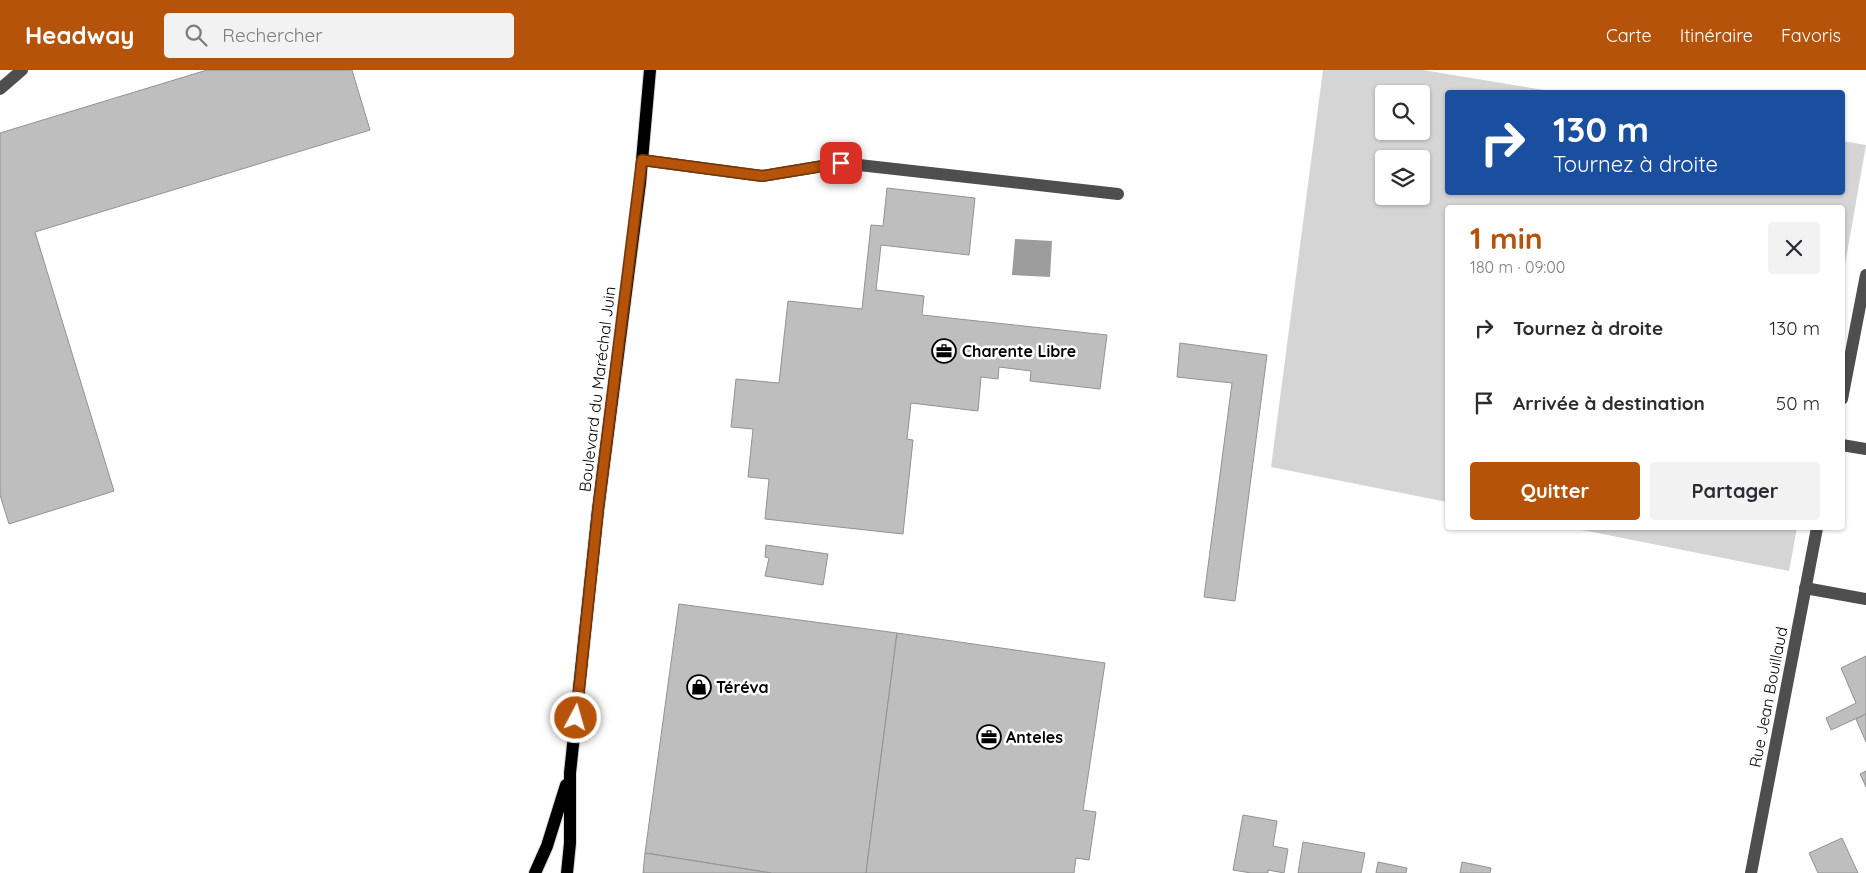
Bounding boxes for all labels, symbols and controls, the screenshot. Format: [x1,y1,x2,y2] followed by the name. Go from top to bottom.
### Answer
[164,13,514,58] search box
[25,20,134,50] text: Headway
[182,21,210,49] icon: search
[222,23,323,47] text: Rechercher
[1606,24,1652,47] text: Carte
[1680,24,1753,47] text: Itinéraire
[1781,24,1841,47] text: Favoris
[1375,85,1430,205] map controls
[1375,85,1430,140] button: search
[1553,107,1649,151] text: 130 m
[1470,110,1535,175] icon: right
[820,142,862,184] pin
[827,149,855,177] icon: arrive
[1375,150,1430,205] button: layers
[1553,150,1718,178] text: Tournez à droite
[1470,219,1543,257] text: 1 min
[1768,222,1820,274] button: close
[1470,257,1565,277] text: 180 m · 09:00
[574,285,620,493] street label: Boulevard du Maréchal Juin
[1470,314,1498,342] icon: right
[1513,316,1663,340] text: Tournez à droite
[1769,316,1820,340] text: 130 m
[931,338,957,364] office icon: Charente Libre
[962,341,1076,361] place label: Charente Libre
[1470,389,1498,417] icon: arrive
[1513,391,1705,415] text: Arrivée à destination
[1776,391,1820,415] text: 50 m
[1470,462,1640,520] button: Quitter
[1650,462,1820,520] button: Partager
[1745,625,1791,769] street label: Rue Jean Bouillaud
[686,674,712,700] shop icon: Téréva
[716,677,769,697] place label: Téréva
[549,691,601,743] position arrow
[976,724,1002,750] office icon: Anteles
[1006,727,1063,747] place label: Anteles

